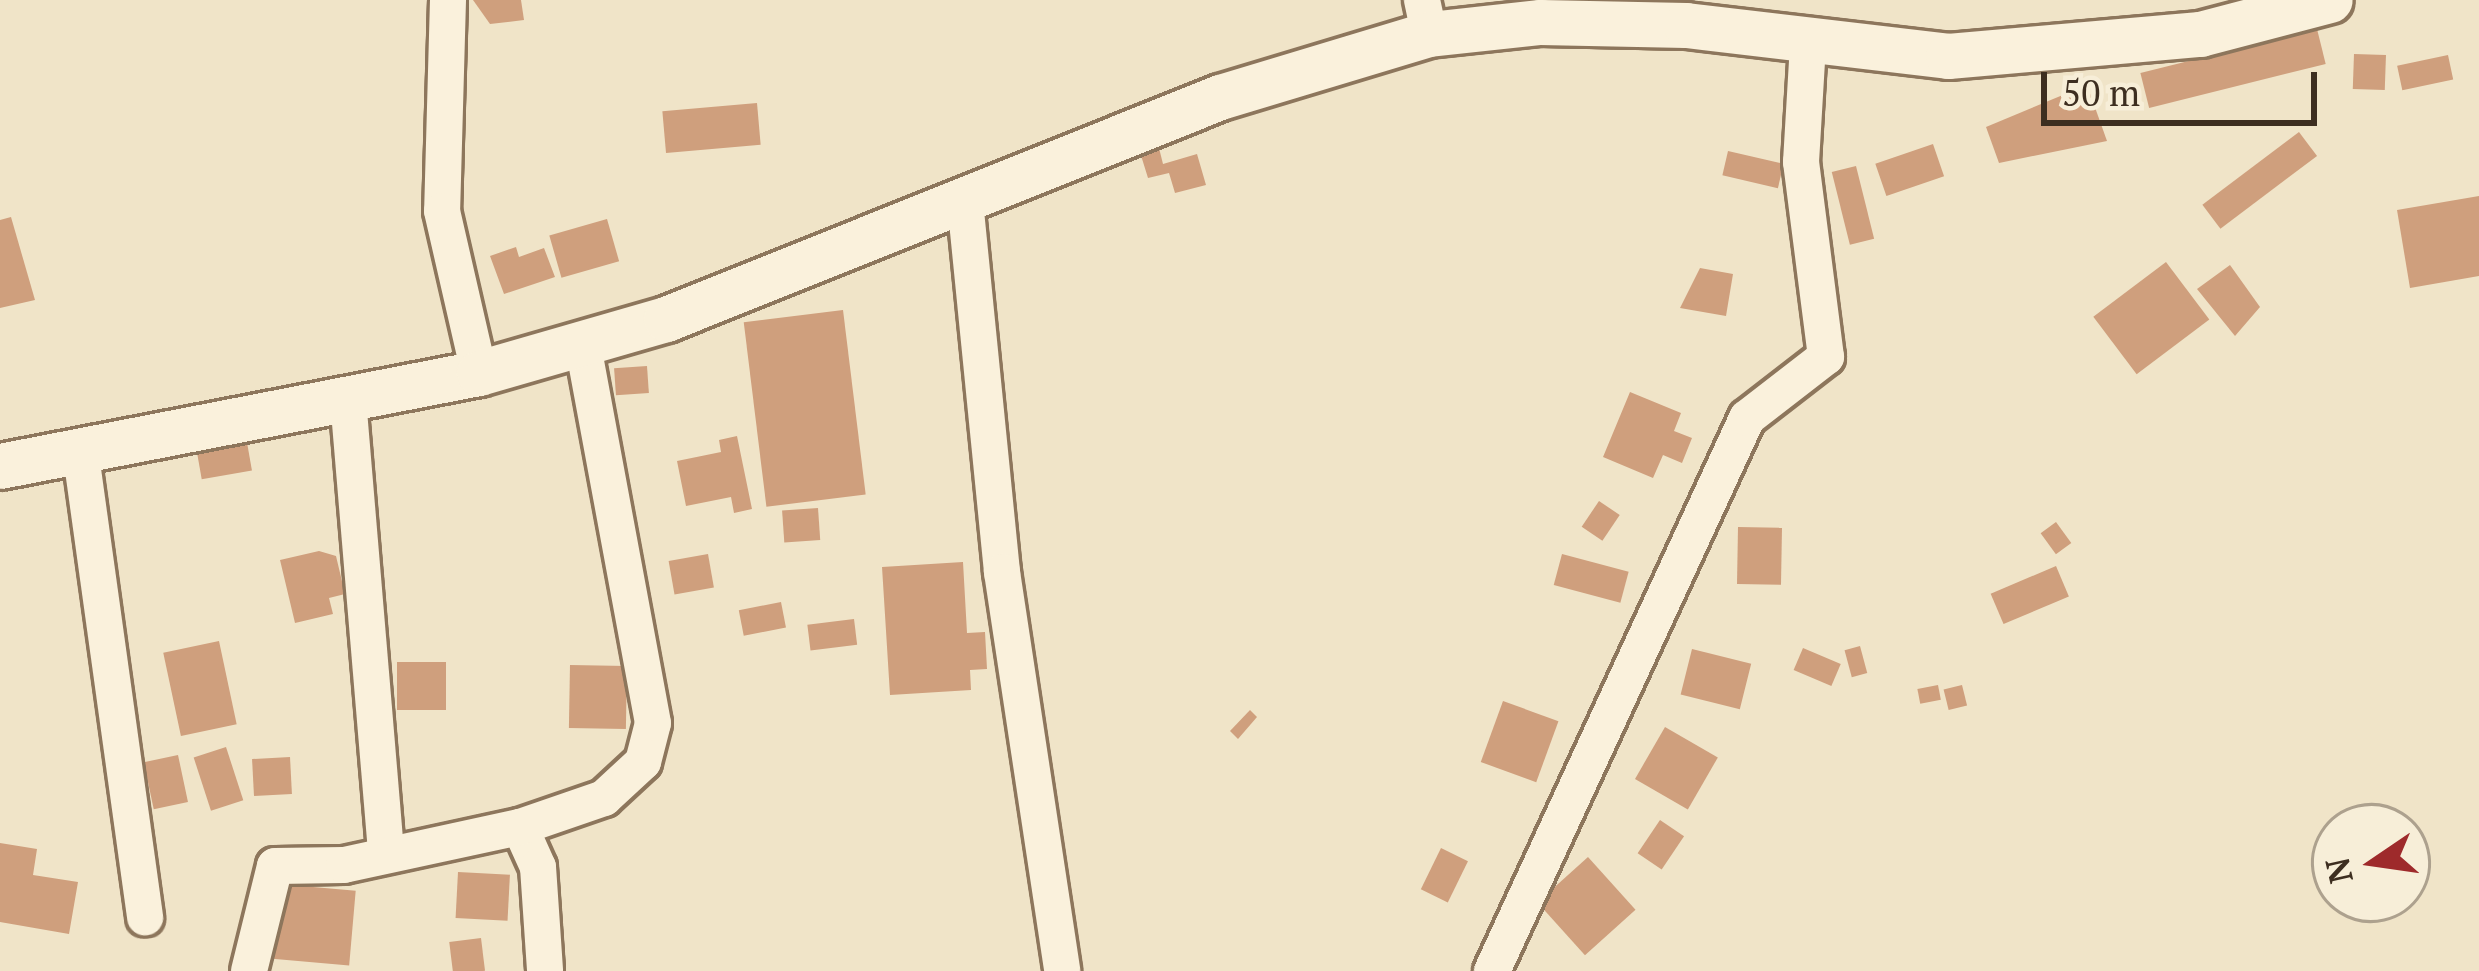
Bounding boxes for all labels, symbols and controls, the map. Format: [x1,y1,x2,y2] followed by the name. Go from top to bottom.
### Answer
[2047,48,2323,122] scale bar
[2062,69,2140,116] text: 50 m
[2311,803,2431,923] north arrow
[2315,854,2362,888] text: N

